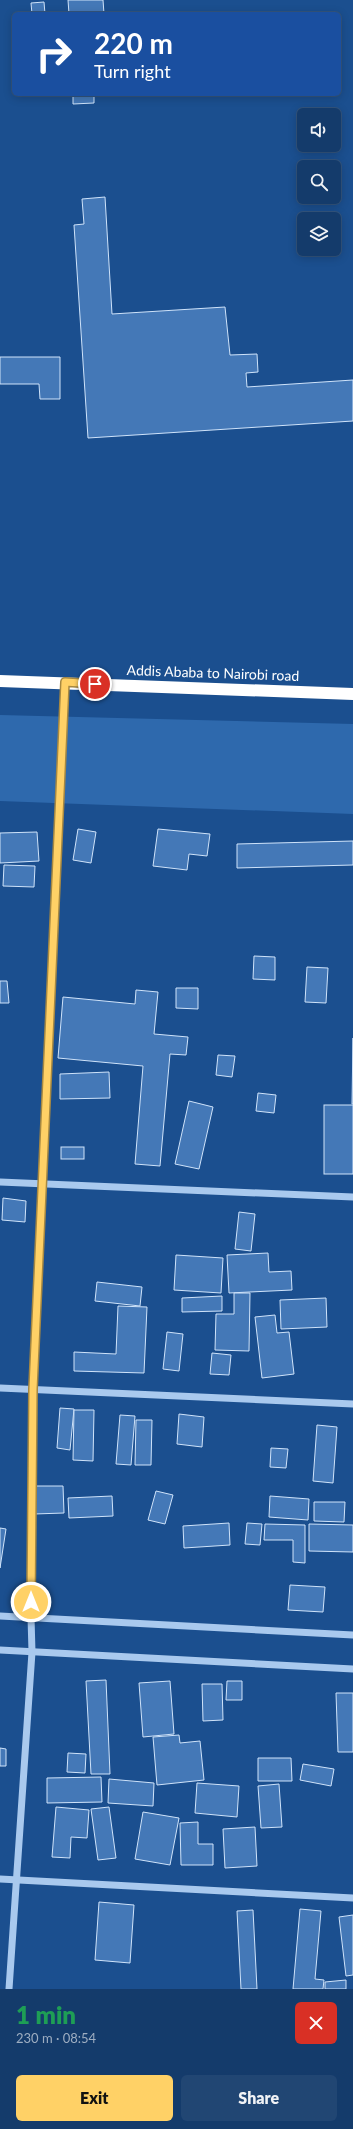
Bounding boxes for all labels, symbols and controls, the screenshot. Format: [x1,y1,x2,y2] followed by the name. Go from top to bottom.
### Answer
[94,26,173,60] text: 220 m
[28,28,80,80] icon: right
[94,60,171,82] text: Turn right
[297,108,341,256] map controls
[297,108,341,152] button: sound
[297,160,341,204] button: search
[297,212,341,256] button: layers
[126,661,300,684] street label: Addis Ababa to Nairobi road
[78,667,112,701] pin
[84,673,106,695] icon: arrive
[10,1581,52,1623] position arrow
[16,2000,76,2029] text: 1 min
[295,2002,337,2044] button: close
[16,2030,96,2046] text: 230 m · 08:54
[16,2075,173,2121] button: Exit
[181,2075,337,2121] button: Share

